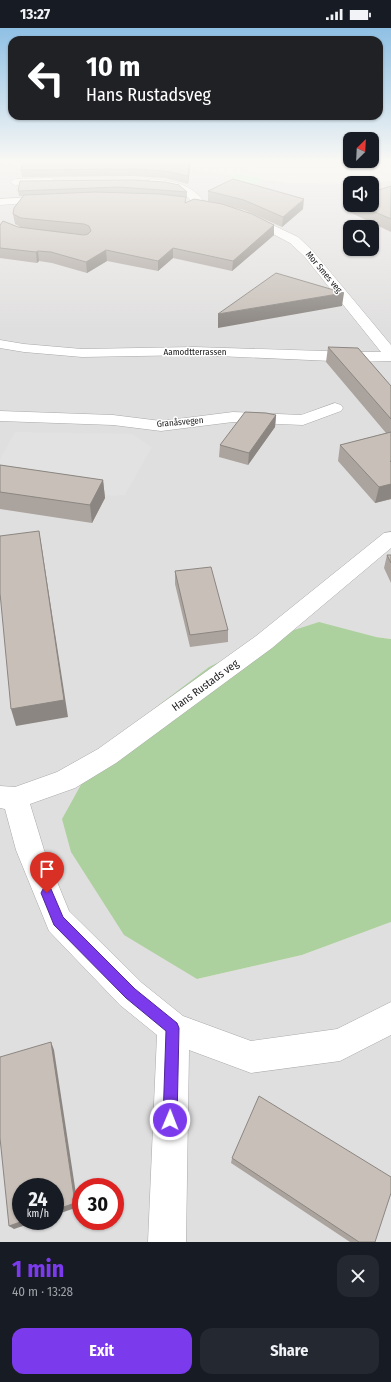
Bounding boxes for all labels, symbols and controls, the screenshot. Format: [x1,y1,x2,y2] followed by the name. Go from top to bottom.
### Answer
[20,5,50,23] text: 13:27
[86,50,140,83] text: 10 m
[20,52,72,104] icon: left
[86,84,211,106] text: Hans Rustadsveg
[343,132,379,168] north arrow
[343,132,379,256] map controls
[343,176,379,212] button: sound
[343,220,379,256] button: search
[304,249,345,295] street label: Mor Smes veg
[164,347,227,357] street label: Aamodtterrassen
[156,415,204,429] street label: Granåsvegen
[169,656,242,714] street label: Hans Rustads veg
[30,852,64,893] pin
[36,858,58,880] icon: arrive
[149,1099,191,1141] position arrow
[72,1178,124,1230] speed limit sign: 30
[28,1187,48,1211] text: 24
[27,1208,49,1220] text: km/h
[12,1255,64,1283] text: 1 min
[337,1255,379,1297] button: close
[12,1284,73,1299] text: 40 m · 13:28
[12,1328,192,1374] button: Exit
[200,1328,379,1374] button: Share

